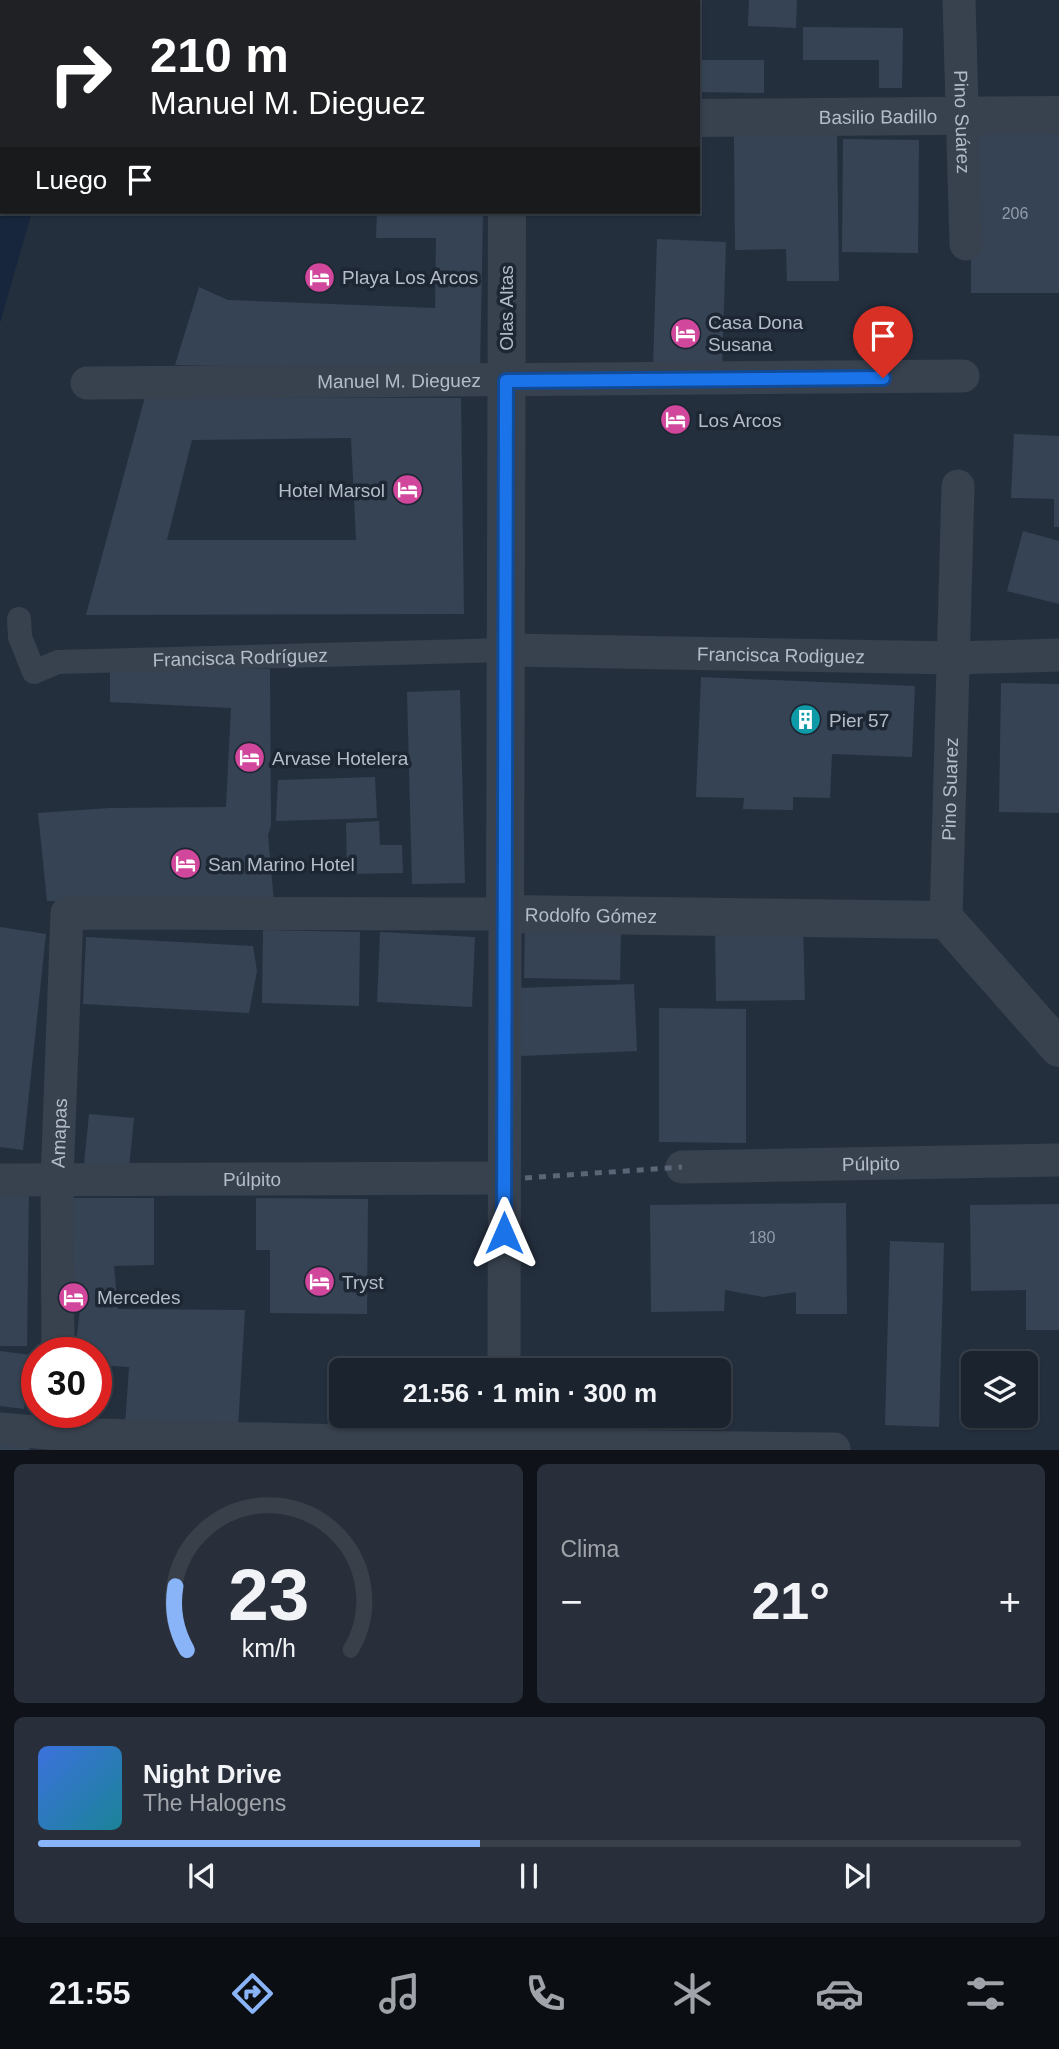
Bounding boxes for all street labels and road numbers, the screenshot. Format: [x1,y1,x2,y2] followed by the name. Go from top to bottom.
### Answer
[950,70,974,174] street label: Pino Suárez
[819,106,937,128] street label: Basilio Badillo
[496,265,517,351] street label: Olas Altas
[317,370,481,392] street label: Manuel M. Dieguez
[697,643,865,667] street label: Francisca Rodiguez
[152,645,328,670] street label: Francisca Rodríguez
[938,737,962,841] street label: Pino Suarez
[525,904,657,927] street label: Rodolfo Gómez
[47,1098,71,1168] street label: Amapas
[842,1153,900,1175] street label: Púlpito
[223,1169,281,1190] street label: Púlpito

